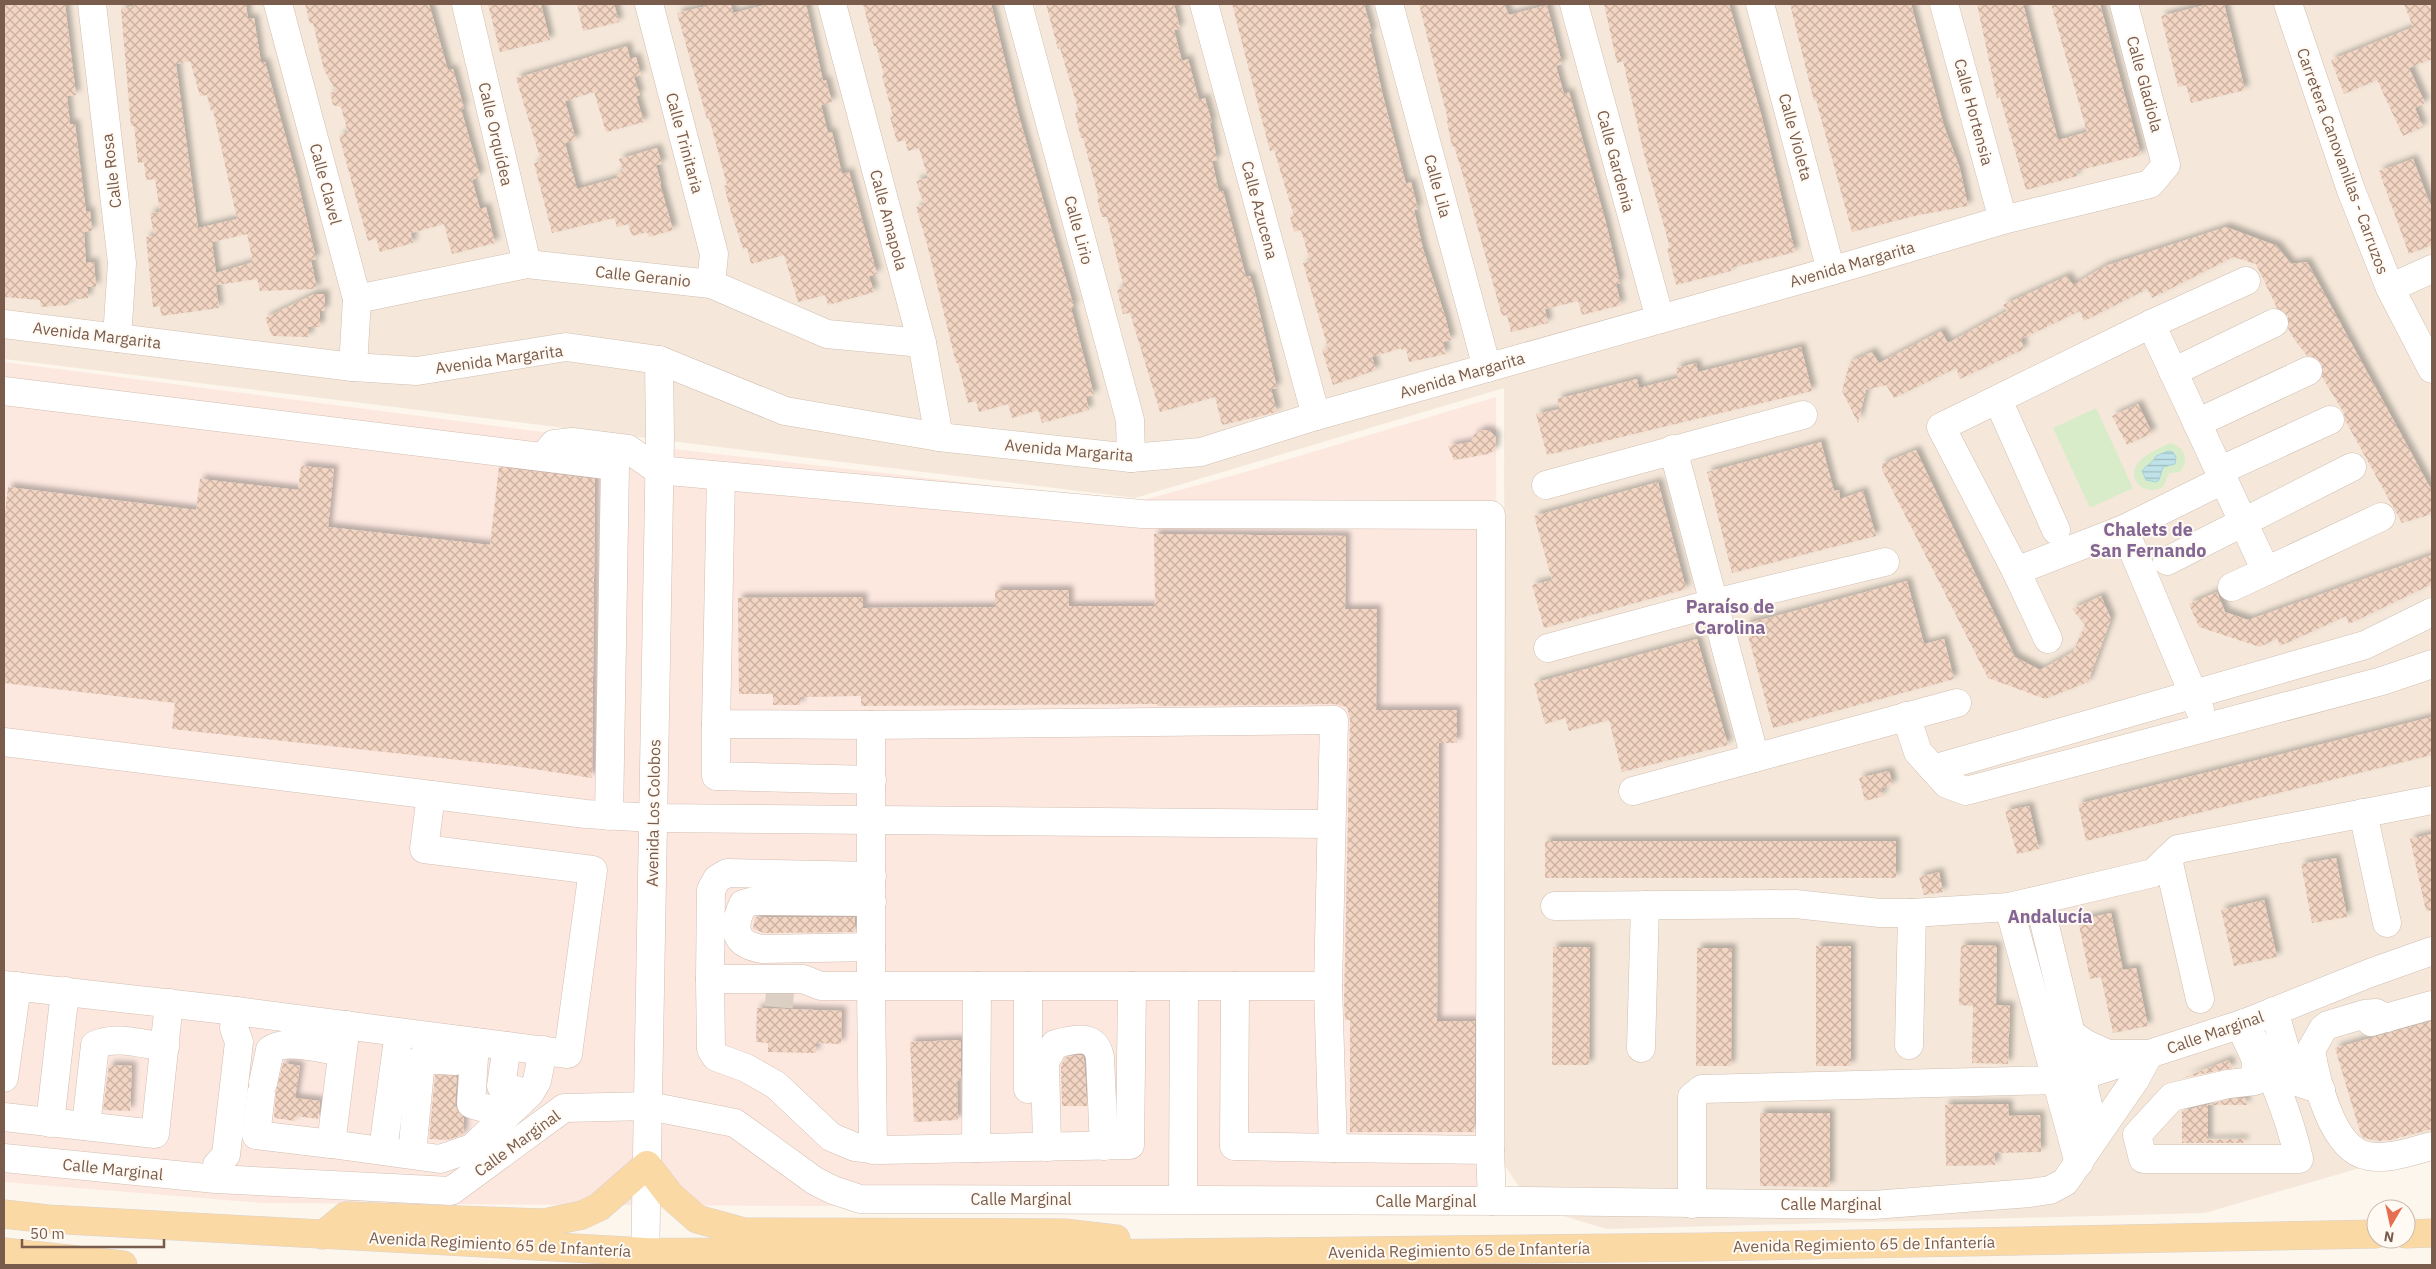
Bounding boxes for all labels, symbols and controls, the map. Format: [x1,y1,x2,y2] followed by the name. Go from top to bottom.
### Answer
[2123,34,2168,135] street label: Calle Gladiola
[2293,45,2393,277] street label: Carretera Canovanillas - Carruzos
[1950,56,1998,168] street label: Calle Hortensia
[474,80,518,188] street label: Calle Orquídea
[662,90,708,196] street label: Calle Trinitaria
[1775,91,1817,183] street label: Calle Violeta
[1593,108,1639,215] street label: Calle Gardenia
[96,132,125,209] street label: Calle Rosa
[306,141,346,227] street label: Calle Clavel
[1420,152,1456,220] street label: Calle Lila
[1237,159,1283,262] street label: Calle Azucena
[866,167,912,273] street label: Calle Amapola
[1060,193,1098,267] street label: Calle Lirio
[1787,236,1917,291] street label: Avenida Margarita
[594,261,692,291] street label: Calle Geranio
[32,317,163,353] street label: Avenida Margarita
[434,340,565,378] street label: Avenida Margarita
[1397,347,1527,402] street label: Avenida Margarita
[1004,434,1135,466] street label: Avenida Margarita
[2090,518,2206,562] district label: Chalets de San Fernando
[1686,595,1774,639] district label: Paraíso de Carolina
[642,739,664,887] street label: Avenida Los Colobos
[2007,905,2093,928] district label: Andalucía
[2164,1006,2266,1058] street label: Calle Marginal
[470,1105,564,1181] street label: Calle Marginal
[62,1154,164,1184] street label: Calle Marginal
[970,1189,1072,1209] street label: Calle Marginal
[1375,1191,1477,1211] street label: Calle Marginal
[1780,1194,1882,1214] street label: Calle Marginal
[2366,1199,2416,1249] north arrow
[22,1216,165,1248] scale bar
[30,1224,65,1243] text: 50 m
[368,1227,632,1261] street label: Avenida Regimiento 65 de Infantería
[2383,1227,2395,1247] text: N
[1733,1232,1996,1256] street label: Avenida Regimiento 65 de Infantería
[1328,1238,1591,1262] street label: Avenida Regimiento 65 de Infantería

